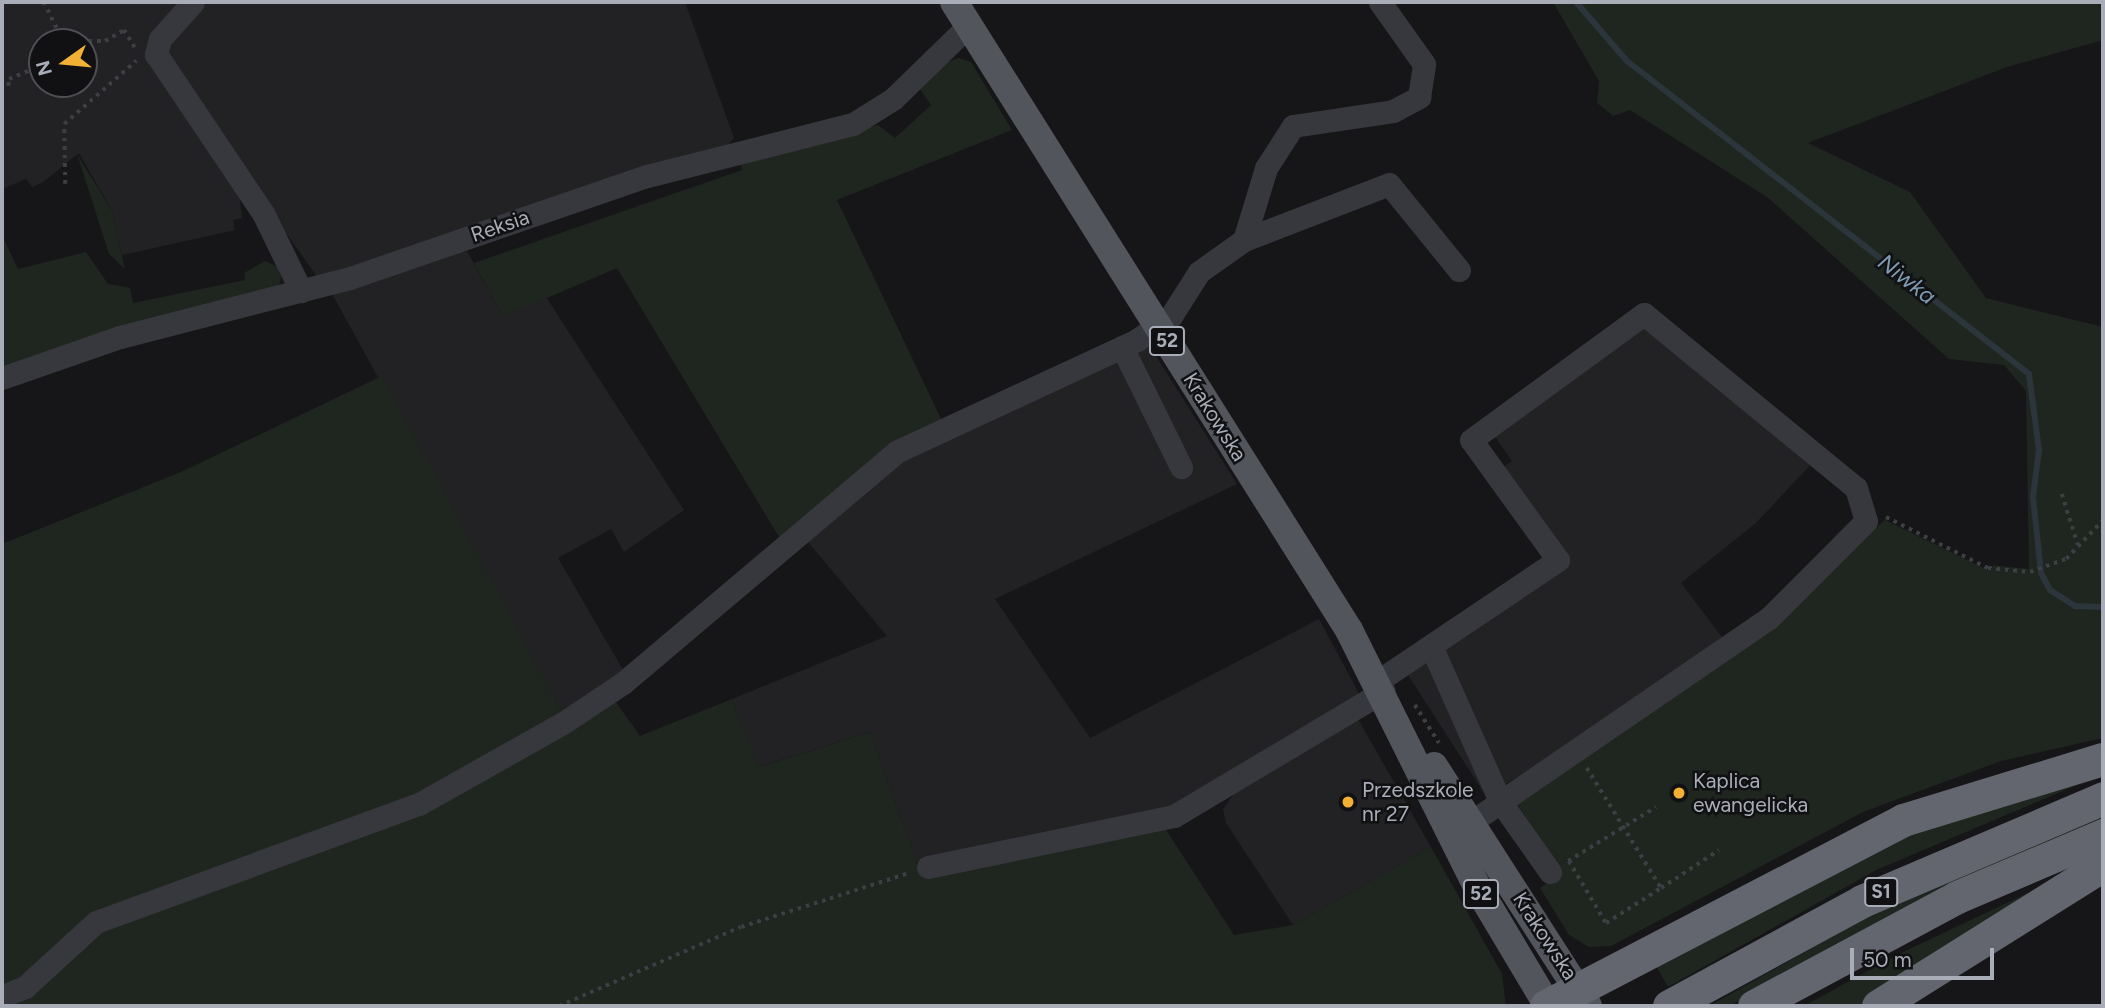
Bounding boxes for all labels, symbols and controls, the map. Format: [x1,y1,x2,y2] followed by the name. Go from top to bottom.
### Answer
[28,28,98,98] north arrow
[31,58,57,78] text: N
[467,204,533,248] street label: Reksia
[1873,248,1941,310] water label: Niwka
[1148,326,1186,356] road number: 52
[1178,368,1252,466] street label: Krakowska
[1693,768,1808,818] place label: Kaplica ewangelicka
[1362,777,1474,827] place label: Przedszkole nr 27
[1671,785,1687,801] marker: Kaplica ewangelicka
[1340,794,1356,810] marker: Przedszkole nr 27
[1864,876,1898,908] road number: S1
[1462,878,1500,909] road number: 52
[1507,887,1583,985] street label: Krakowska
[1853,934,1996,978] scale bar
[1863,947,1912,972] text: 50 m

